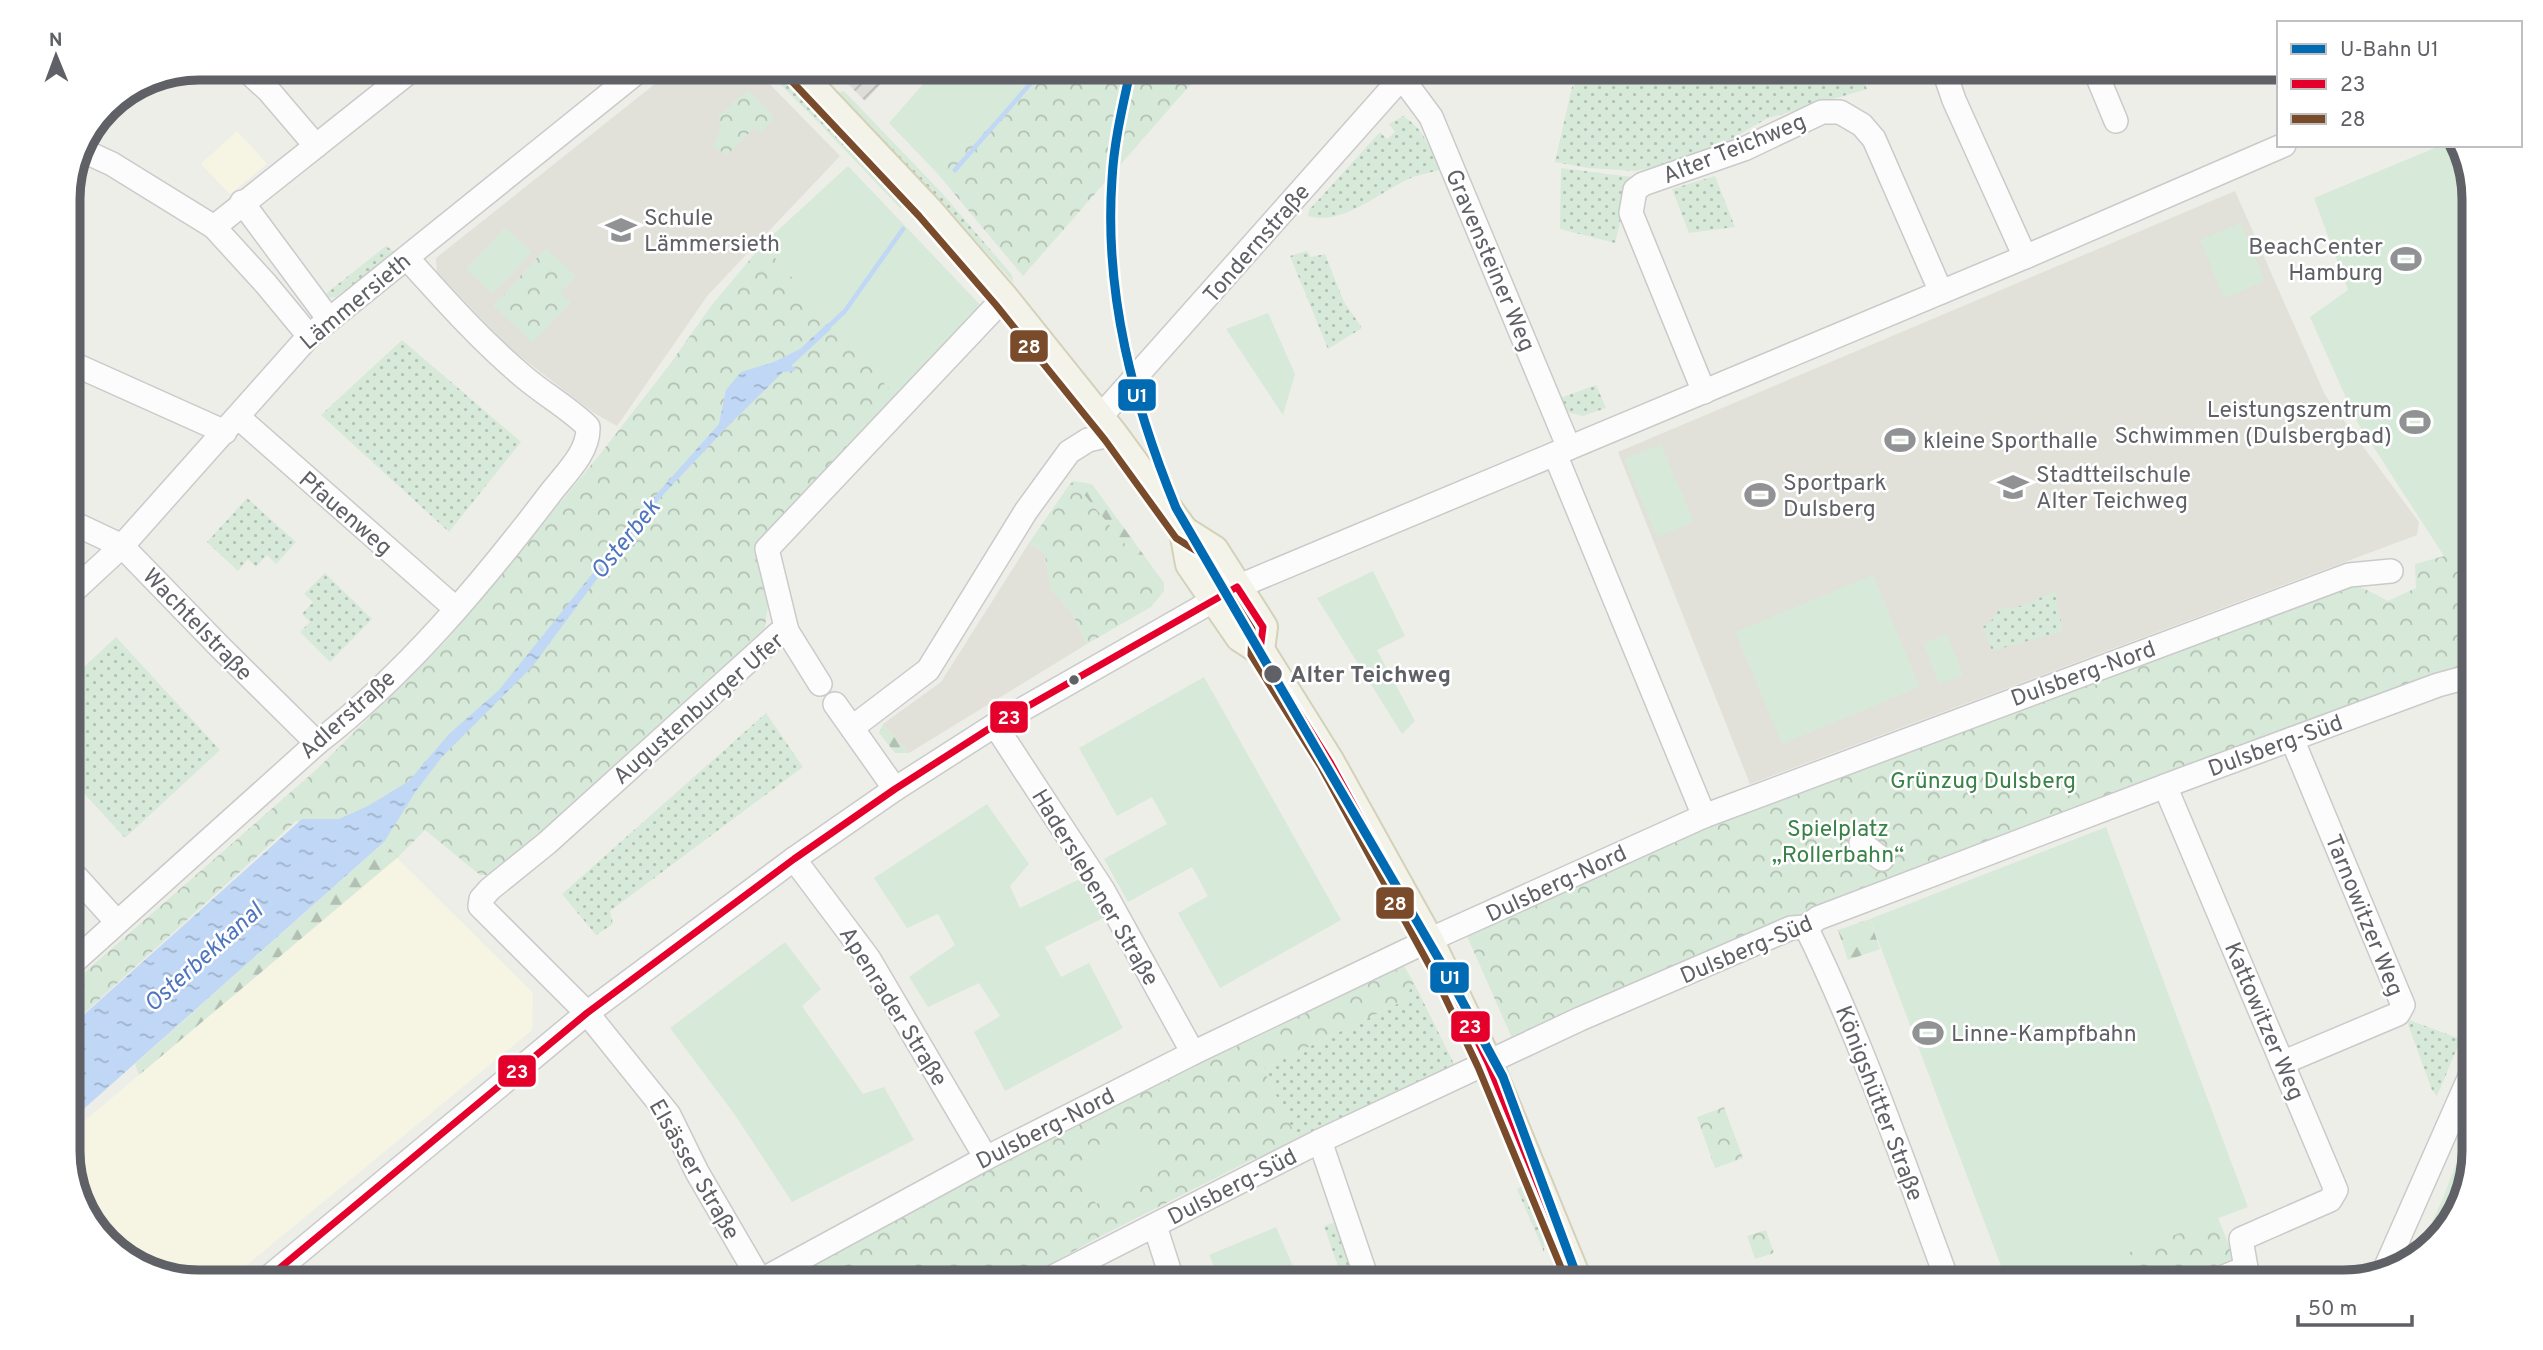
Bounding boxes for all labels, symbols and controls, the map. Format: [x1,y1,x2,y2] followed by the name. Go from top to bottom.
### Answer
[21,21,91,91] north arrow
[2277,21,2522,147] legend
[49,29,63,53] text: N
[2340,37,2439,64] text: U-Bahn U1
[2340,72,2366,99] text: 23
[2340,107,2366,134] text: 28
[1659,108,1811,192] street label: Alter Teichweg
[1437,165,1540,356] street label: Gravensteiner Weg
[1198,179,1318,310] street label: Tondernstraße
[644,205,780,260] place label: Schule Lämmersieth
[604,213,638,247] school or university icon: Schule Lämmersieth
[2248,234,2383,289] place label: BeachCenter Hamburg
[2389,242,2423,276] sports icon: BeachCenter Hamburg
[295,248,418,358] street label: Lämmersieth
[1009,329,1049,363] line badge: 28
[1017,336,1041,360] text: 28
[1117,378,1157,412] line badge: U1
[1126,385,1148,409] text: U1
[2115,397,2392,452] place label: Leistungszentrum Schwimmen (Dulsbergbad)
[2398,405,2432,439] sports icon: Leistungszentrum Schwimmen (Dulsbergbad)
[1883,423,1917,457] sports icon: kleine Sporthalle
[1923,428,2098,457] place label: kleine Sporthalle
[2036,462,2191,517] place label: Stadtteilschule Alter Teichweg
[292,466,397,563] street label: Pfauenweg
[1783,470,1887,525] place label: Sportpark Dulsberg
[1996,470,2030,504] school or university icon: Stadtteilschule Alter Teichweg
[1743,478,1777,512] sports icon: Sportpark Dulsberg
[585,493,668,586] water label: Osterbek
[135,563,257,688] street label: Wachtelstraße
[608,628,791,792] street label: Augustenburger Ufer
[2008,636,2160,715] street label: Dulsberg-Nord
[1290,662,1451,691] place label: Alter Teichweg
[1262,663,1284,685] marker: Alter Teichweg
[295,665,403,767] street label: Adlerstraße
[1067,673,1081,687] unlabelled marker
[989,700,1029,734] line badge: 23
[997,707,1021,731] text: 23
[2205,710,2347,785] street label: Dulsberg-Süd
[1890,768,2076,797] park label: Grünzug Dulsberg
[1024,785,1164,992] street label: Haderslebener Straße
[1772,816,1904,871] park label: Spielplatz „Rollerbahn“
[2317,831,2408,1001] street label: Tarnowitzer Weg
[1482,840,1632,931] street label: Dulsberg-Nord
[1375,886,1415,920] line badge: 28
[1383,893,1407,917] text: 28
[139,896,271,1020] water label: Osterbekkanal
[1676,910,1818,992] street label: Dulsberg-Süd
[831,922,953,1092] street label: Apenrader Straße
[2216,938,2309,1106] street label: Kattowitzer Weg
[1429,961,1470,994] line badge: U1
[1439,967,1461,991] text: U1
[1827,1002,1928,1206] street label: Königshütter Straße
[1450,1010,1491,1043] line badge: 23
[1458,1016,1482,1040] text: 23
[1911,1016,1945,1050] sports icon: Linne-Kampfbahn
[1951,1021,2137,1050] place label: Linne-Kampfbahn
[497,1054,537,1088] line badge: 23
[505,1061,529,1085] text: 23
[972,1083,1120,1178] street label: Dulsberg-Nord
[641,1095,745,1246] street label: Elsässer Straße
[1164,1143,1303,1233] street label: Dulsberg-Süd
[2298,1284,2412,1328] scale bar
[2308,1296,2357,1323] text: 50 m

